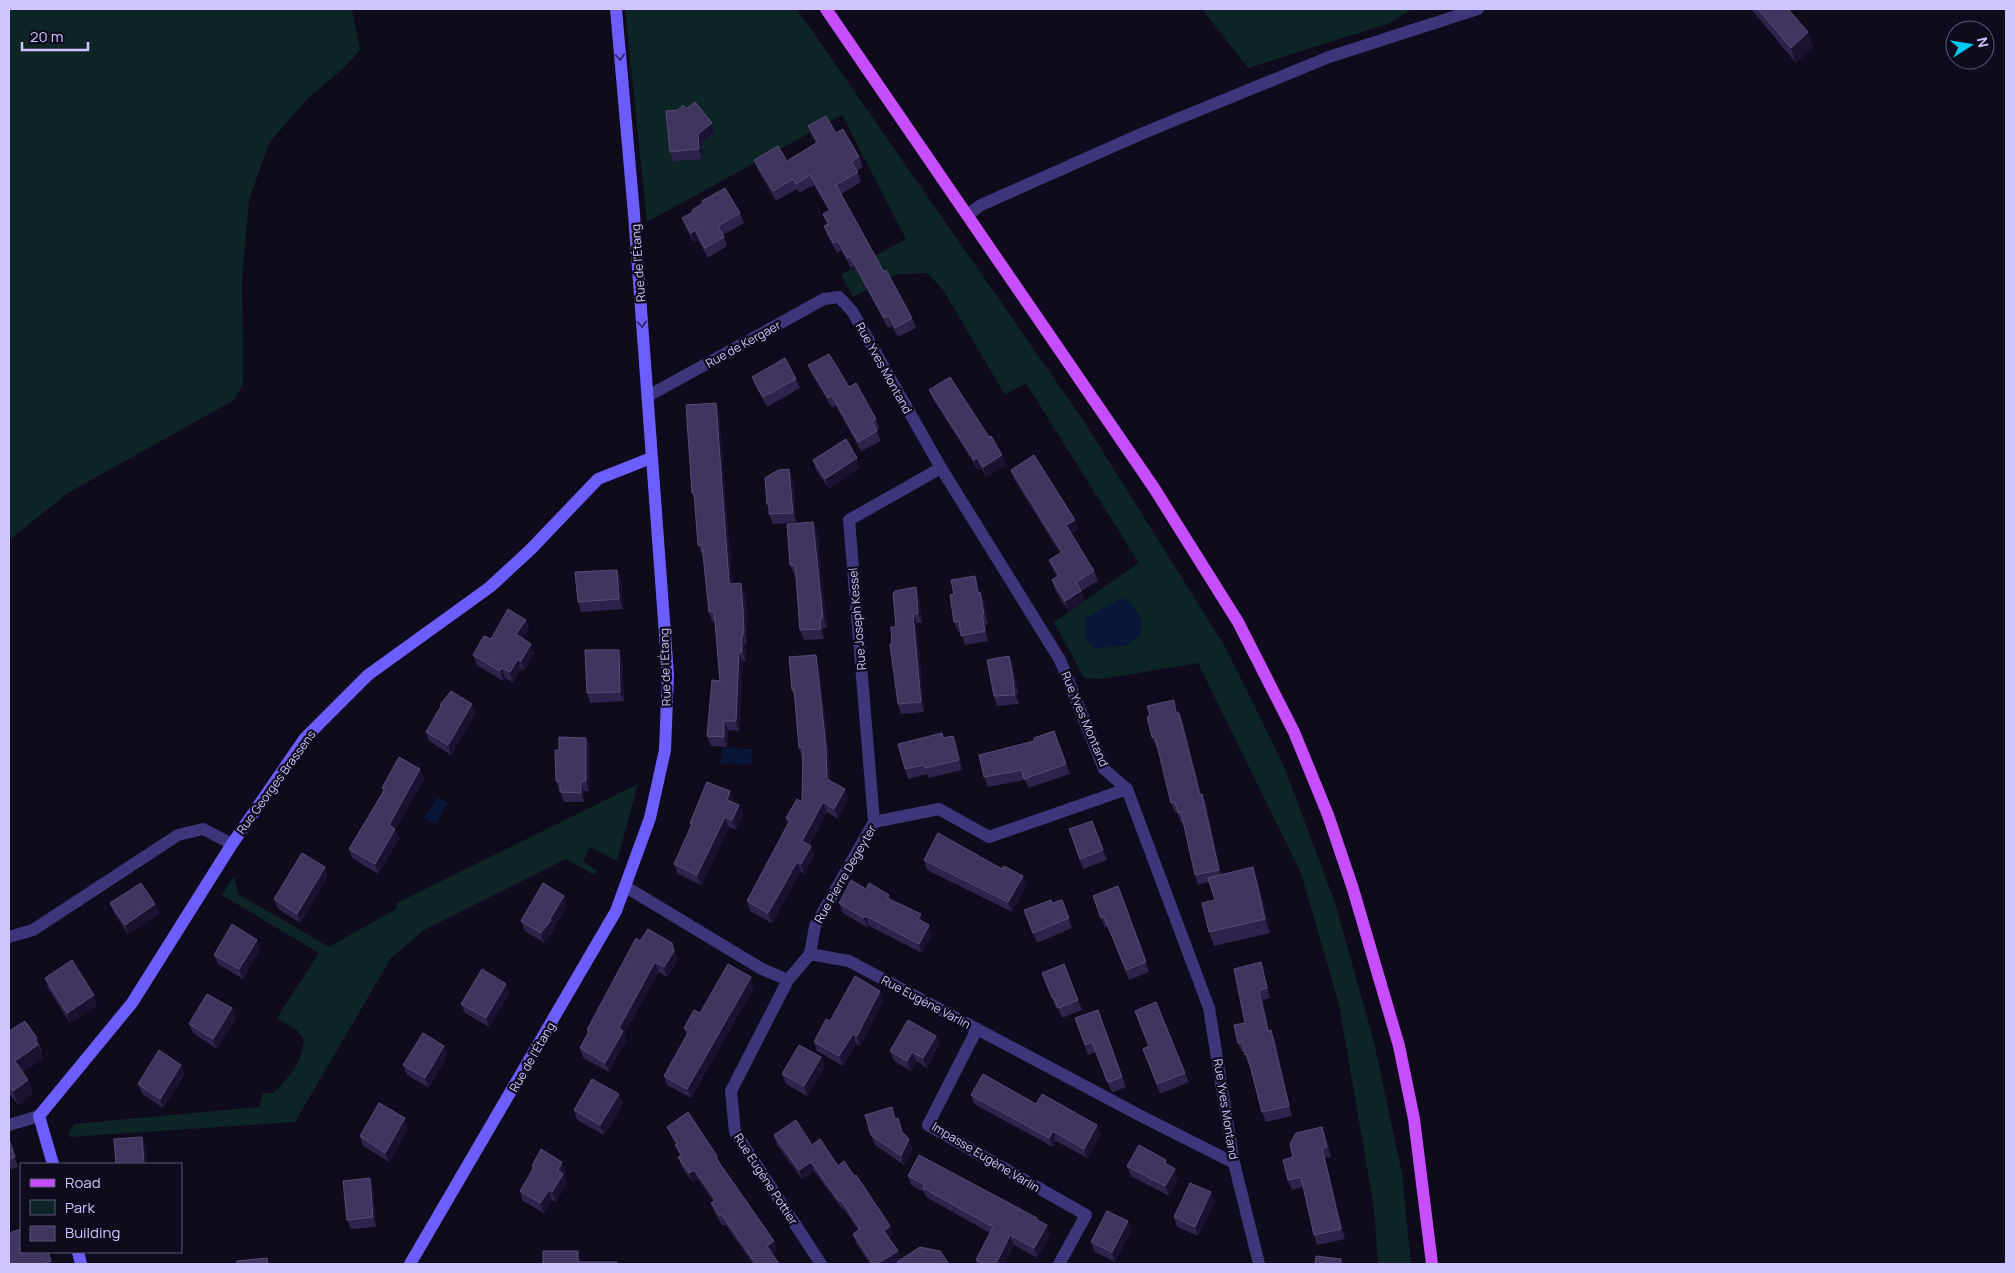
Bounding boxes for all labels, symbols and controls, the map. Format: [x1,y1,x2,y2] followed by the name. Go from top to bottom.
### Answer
[22,20,89,52] scale bar
[1945,20,1995,70] north arrow
[30,26,63,47] text: 20 m
[1973,35,1994,49] text: N
[614,54,625,62] one-way arrow
[627,223,649,303] street label: Rue de l'Étang
[702,316,784,372] street label: Rue de Kergaer
[852,319,916,417] street label: Rue Yves Montand
[637,320,648,328] one-way arrow
[844,567,870,671] street label: Rue Joseph Kessel
[655,628,675,706] street label: Rue de l'Étang
[1057,669,1113,769] street label: Rue Yves Montand
[233,727,319,837] street label: Rue Georges Brassens
[810,821,880,926] street label: Rue Pierre Degeyter
[878,971,974,1033] street label: Rue Eugène Varlin
[505,1019,559,1095] street label: Rue de l'Étang
[1210,1057,1242,1161] street label: Rue Yves Montand
[929,1118,1043,1196] street label: Impasse Eugène Varlin
[730,1130,802,1229] street label: Rue Eugène Pottier
[20,1163,182,1253] legend
[65,1172,101,1193] text: Road
[65,1197,95,1218] text: Park
[65,1222,120,1243] text: Building

